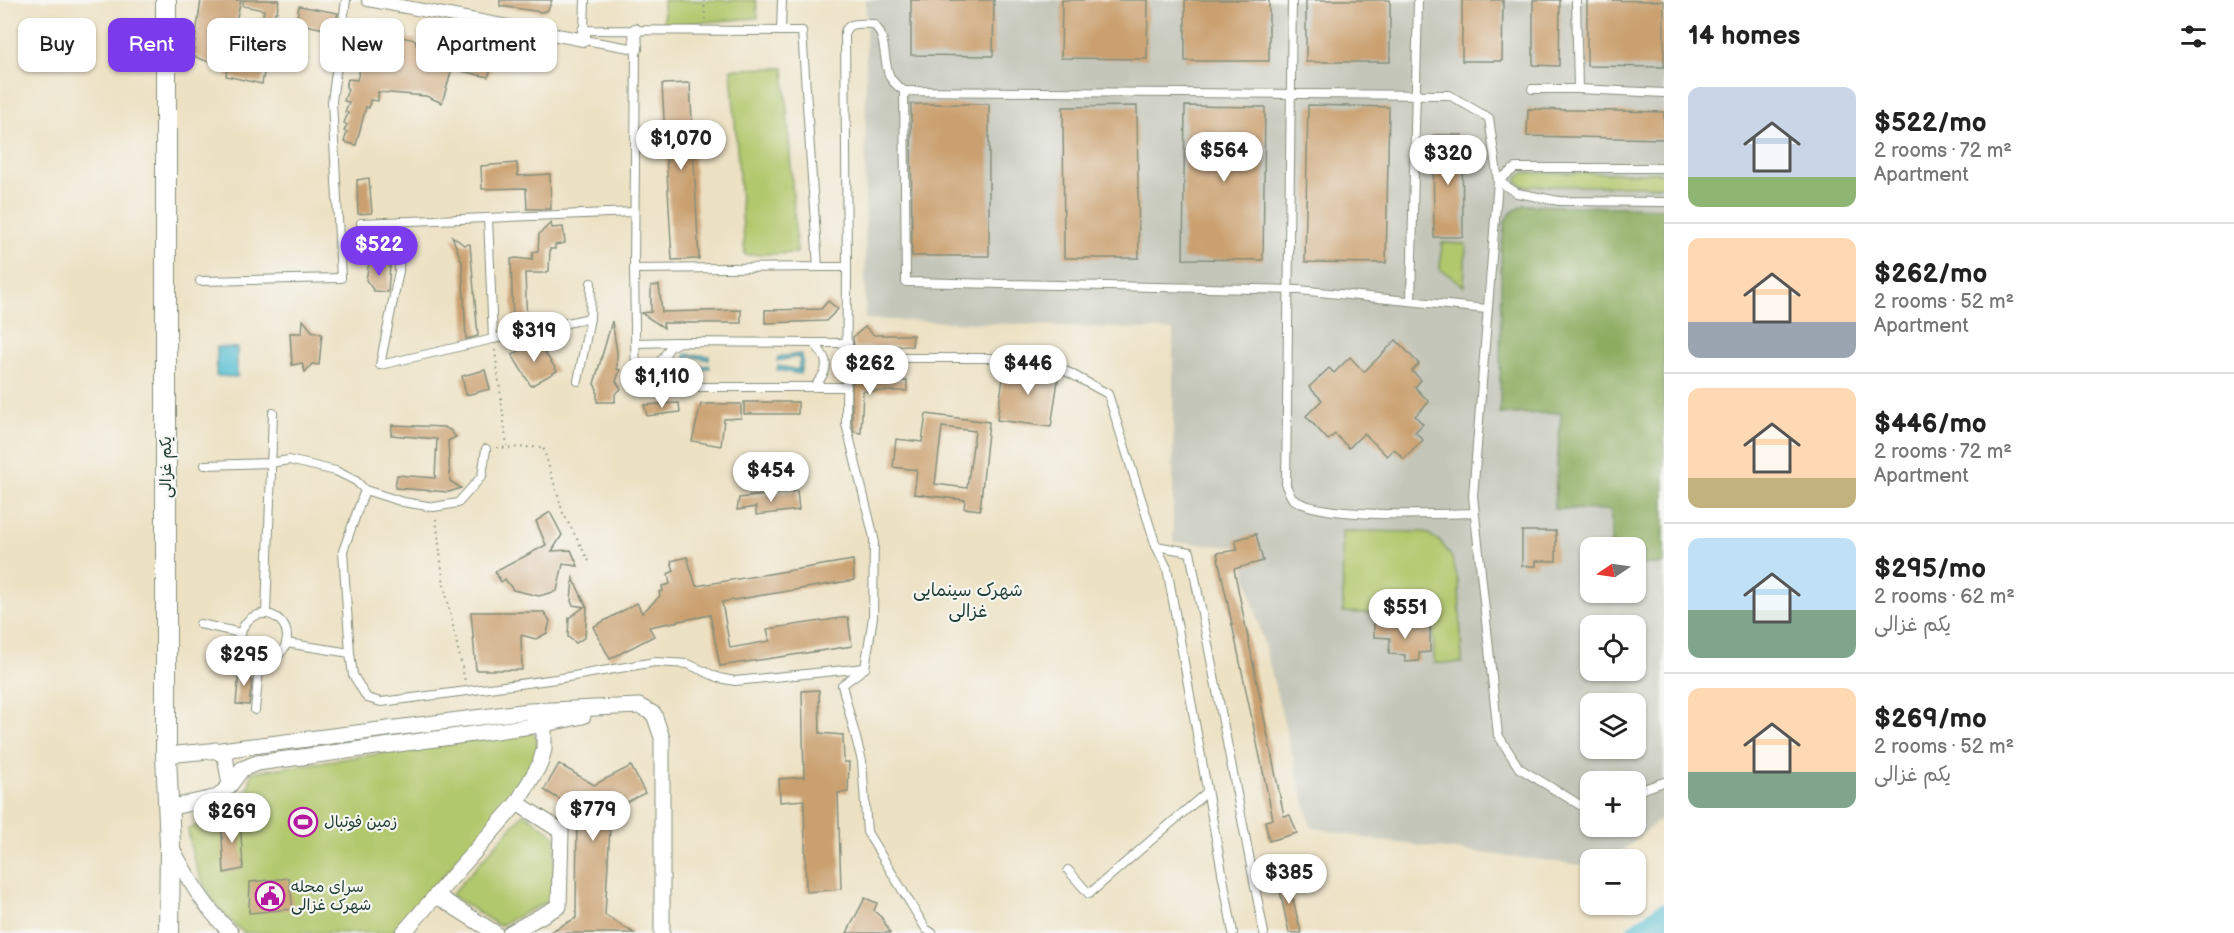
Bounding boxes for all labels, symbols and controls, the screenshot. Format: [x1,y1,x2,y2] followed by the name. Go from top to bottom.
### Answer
[18,18,96,72] chip: Buy
[108,18,195,72] chip: Rent
[207,18,308,72] chip: Filters
[320,18,404,72] chip: New
[416,18,557,72] chip: Apartment
[2177,20,2210,53] icon: filters
[1688,21,1800,52] text: 14 homes
[1874,108,1986,139] text: $522/mo
[1736,111,1808,183] icon: home
[632,120,730,171] pin: $1,070
[650,127,712,151] text: $1,070
[1188,132,1260,183] pin: $564
[1412,135,1484,186] pin: $320
[1200,139,1248,163] text: $564
[1874,139,2012,163] text: 2 rooms · 72 m²
[1424,142,1472,166] text: $320
[1874,163,1969,187] text: Apartment
[343,226,415,277] pin: $522
[355,233,403,257] text: $522
[1874,259,1987,290] text: $262/mo
[1736,262,1808,334] icon: home
[1874,290,2014,314] text: 2 rooms · 52 m²
[498,312,570,363] pin: $319
[1874,314,1969,338] text: Apartment
[512,319,557,343] text: $319
[834,345,906,396] pin: $262
[992,345,1064,396] pin: $446
[845,352,895,376] text: $262
[1004,352,1052,376] text: $446
[613,358,711,409] pin: $1,110
[634,365,690,389] text: $1,110
[1874,409,1987,440] text: $446/mo
[1736,412,1808,484] icon: home
[157,436,178,498] street label: یکم غزالی
[1874,440,2012,464] text: 2 rooms · 72 m²
[735,452,807,503] pin: $454
[747,459,795,483] text: $454
[1874,464,1969,488] text: Apartment
[1580,537,1646,603] north arrow
[1580,537,1646,915] map controls
[1874,554,1986,585] text: $295/mo
[1736,562,1808,634] icon: home
[913,580,1023,622] district label: شهرک سینمایی غزالی
[1874,585,2015,609] text: 2 rooms · 62 m²
[1369,589,1441,640] pin: $551
[1383,596,1427,620] text: $551
[1874,613,1951,637] text: یکم غزالی
[1580,615,1646,681] button: locate
[208,636,280,687] pin: $295
[220,643,268,667] text: $295
[1580,693,1646,759] button: layers
[1874,704,1987,735] text: $269/mo
[1736,712,1808,784] icon: home
[1874,735,2014,759] text: 2 rooms · 52 m²
[1874,763,1951,787] text: یکم غزالی
[1580,771,1646,837] button: +
[557,791,629,842] pin: $779
[196,793,268,844] pin: $269
[570,798,616,822] text: $779
[208,800,257,824] text: $269
[287,806,319,838] sports icon: زمین فوتبال
[324,813,397,832] place label: زمین فوتبال
[1580,849,1646,915] button: −
[1253,854,1325,905] pin: $385
[1265,861,1313,885] text: $385
[291,878,371,915] place label: سرای محله شهرک غزالی
[254,880,286,912] public building icon: سرای محله شهرک غزالی

